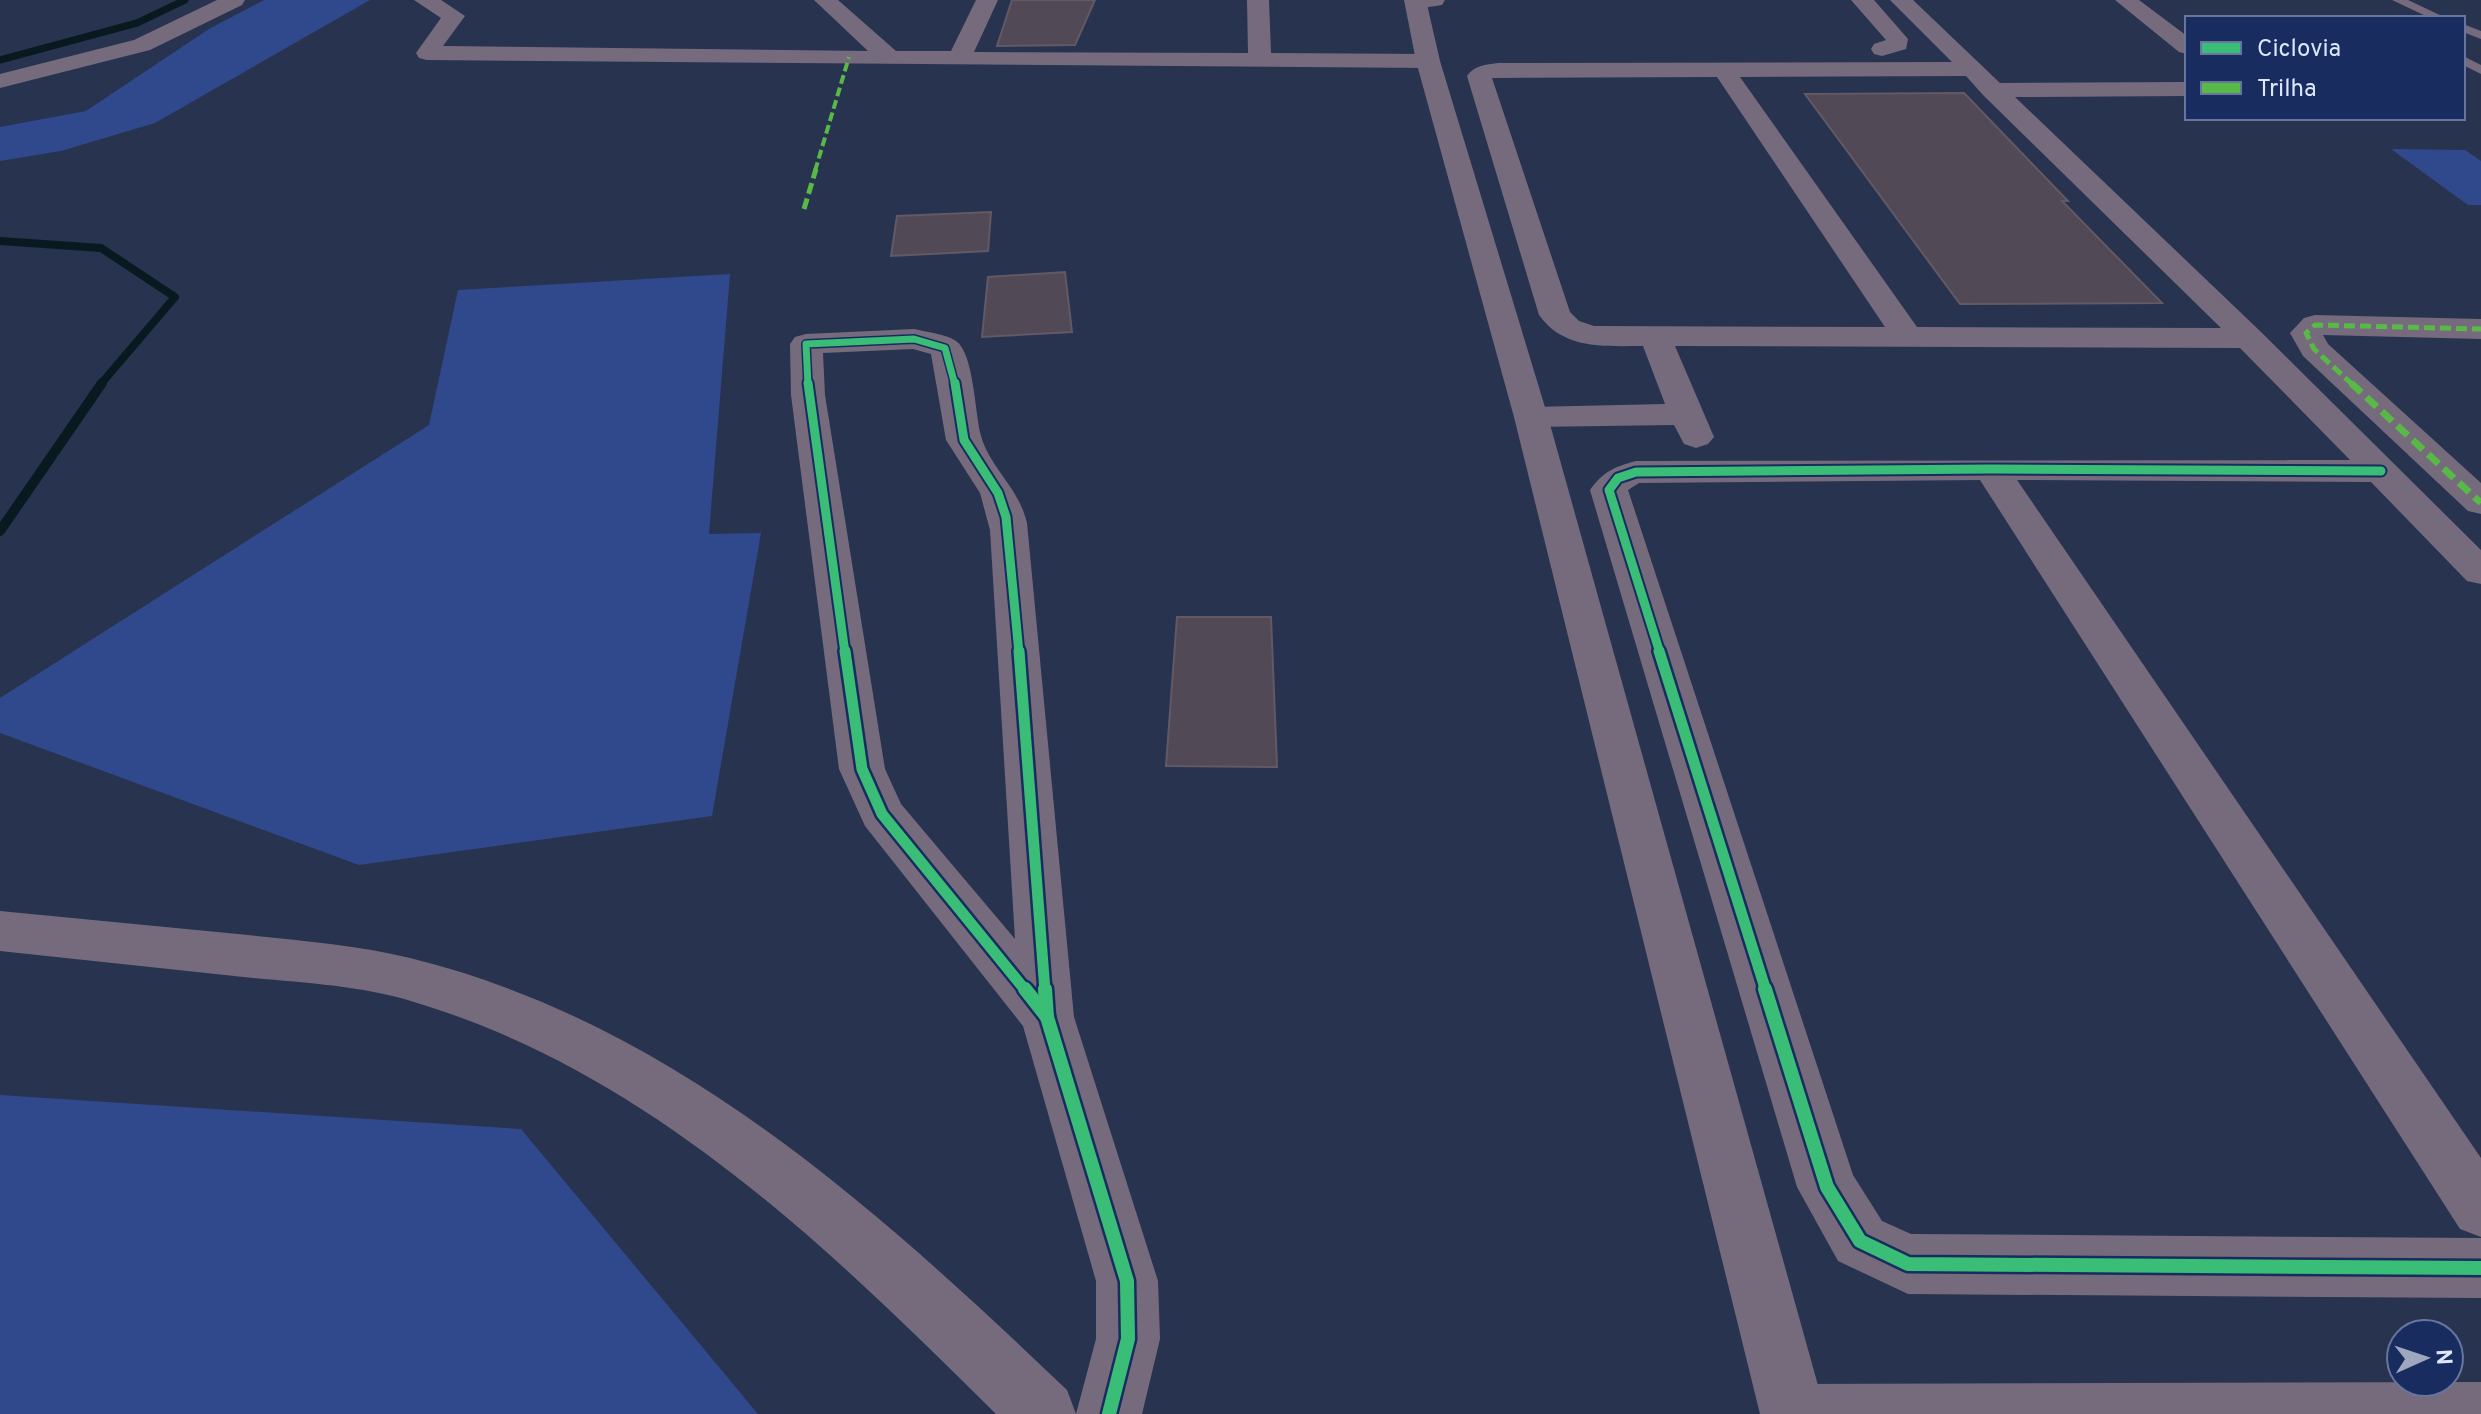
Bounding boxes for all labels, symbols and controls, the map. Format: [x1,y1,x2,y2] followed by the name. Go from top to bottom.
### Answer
[2185,16,2465,120] legend
[2257,35,2341,65] text: Ciclovia
[2257,75,2317,105] text: Trilha
[2385,1318,2465,1398] north arrow
[2429,1348,2456,1366] text: N

